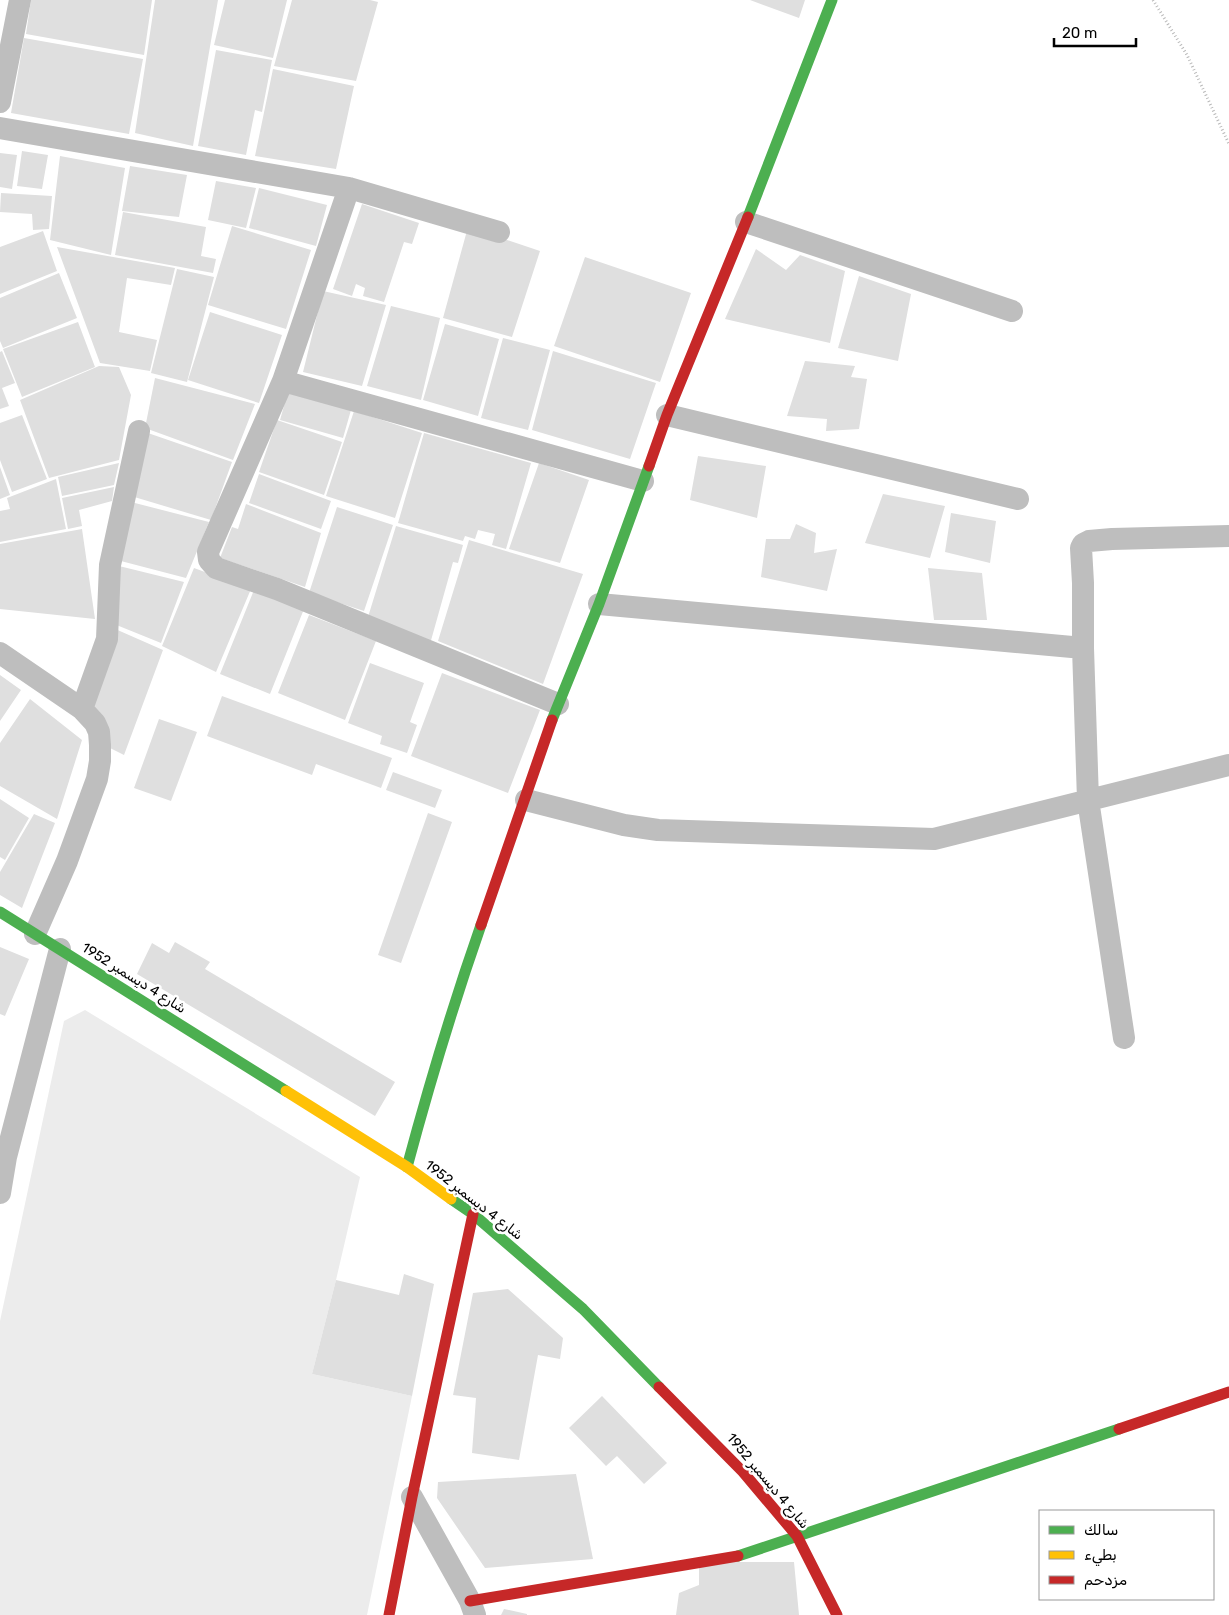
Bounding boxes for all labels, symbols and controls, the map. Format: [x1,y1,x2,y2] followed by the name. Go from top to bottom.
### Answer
[1054,15,1136,47] scale bar
[1062,24,1097,42] text: 20 m
[78,939,189,1019] street label: شارع 4 ديسمبر 1952
[420,1156,526,1245] street label: شارع 4 ديسمبر 1952
[721,1430,813,1534] street label: شارع 4 ديسمبر 1952
[1039,1510,1214,1600] legend
[1084,1521,1119,1539] text: سالك
[1084,1546,1117,1567] text: بطيء
[1084,1571,1127,1590] text: مزدحم

